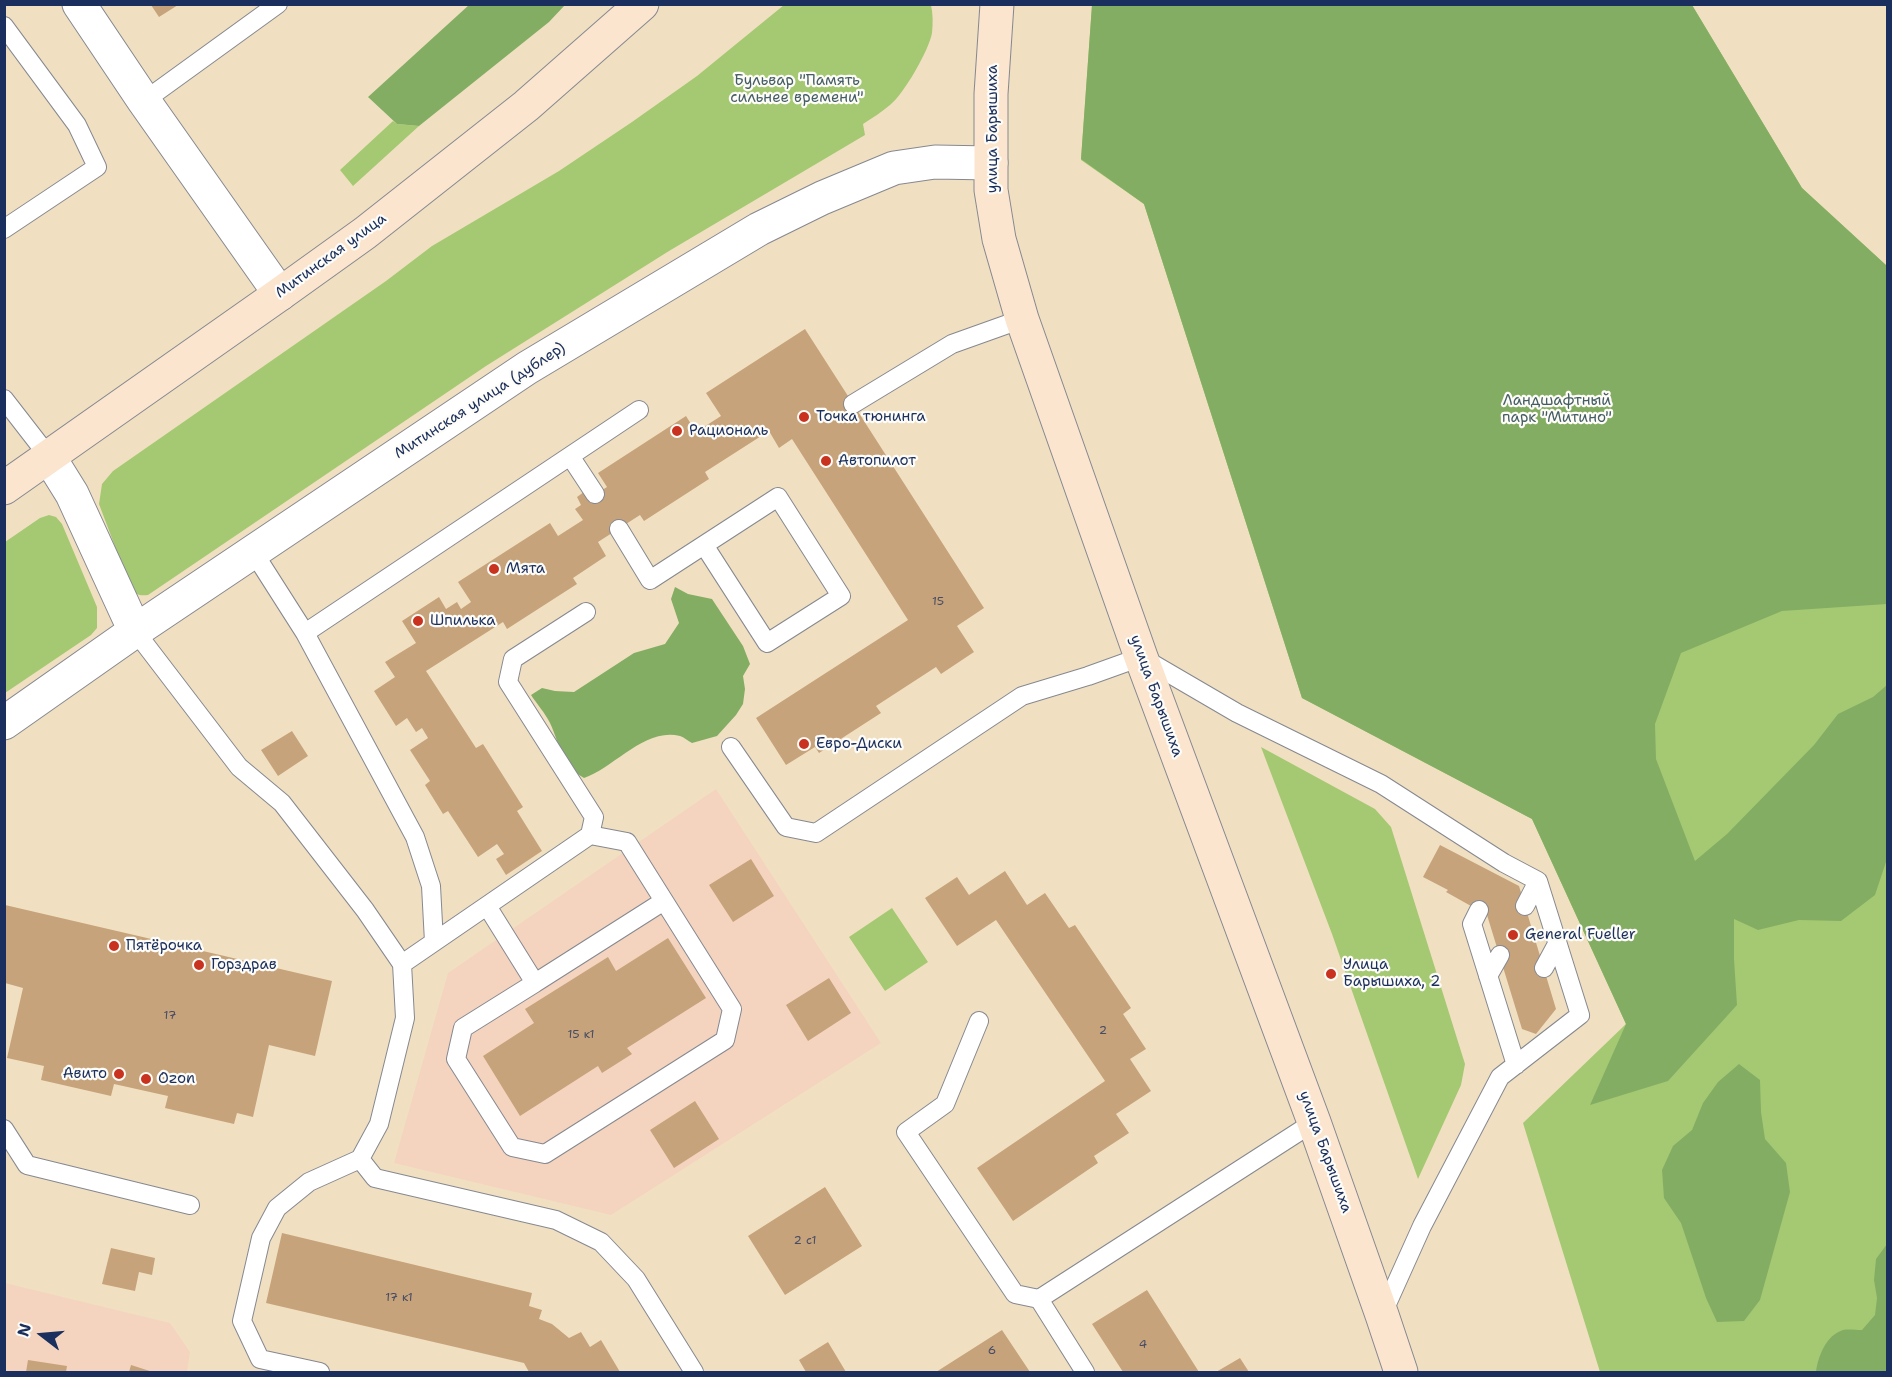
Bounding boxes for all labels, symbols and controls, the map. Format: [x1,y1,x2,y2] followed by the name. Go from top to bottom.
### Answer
[984,65,1002,193] street label: улица Барышиха
[730,72,864,107] park label: Бульвар "Память сильнее времени"
[272,210,390,302] street label: Митинская улица
[391,339,569,463] street label: Митинская улица (дублер)
[1502,392,1612,427] park label: Ландшафтный парк "Митино"
[816,408,925,426] place label: Точка тюнинга
[797,410,811,424] marker: Точка тюнинга
[689,422,768,440] place label: Рациональ
[670,424,684,438] marker: Рациональ
[838,452,916,470] place label: Автопилот
[819,454,833,468] marker: Автопилот
[506,560,545,578] place label: Мята
[487,562,501,576] marker: Мята
[932,595,944,609] house number: 15
[430,612,496,630] place label: Шпилька
[411,614,425,628] marker: Шпилька
[1126,632,1186,760] street label: улица Барышиха
[816,735,902,753] place label: Евро-Диски
[797,737,811,751] marker: Евро-Диски
[1525,926,1636,944] place label: General Fueller
[1506,928,1520,942] marker: General Fueller
[126,937,202,955] place label: Пятёрочка
[107,939,121,953] marker: Пятёрочка
[211,956,277,974] place label: Горздрав
[1343,956,1441,991] place label: Улица Барышиха, 2
[192,958,206,972] marker: Горздрав
[1324,967,1338,981] marker: Улица Барышиха, 2
[164,1009,176,1023] house number: 17
[1099,1024,1107,1038] house number: 2
[568,1028,594,1042] house number: 15 к1
[63,1065,107,1083] place label: Авито
[112,1067,126,1081] marker: Авито
[158,1070,195,1088] place label: Ozon
[139,1072,153,1086] marker: Ozon
[1295,1088,1355,1216] street label: улица Барышиха
[794,1234,816,1248] house number: 2 с1
[385,1291,413,1305] house number: 17 к1
[12,1305,72,1365] north arrow
[12,1321,36,1339] text: N
[1139,1338,1147,1352] house number: 4
[988,1344,996,1358] house number: 6

